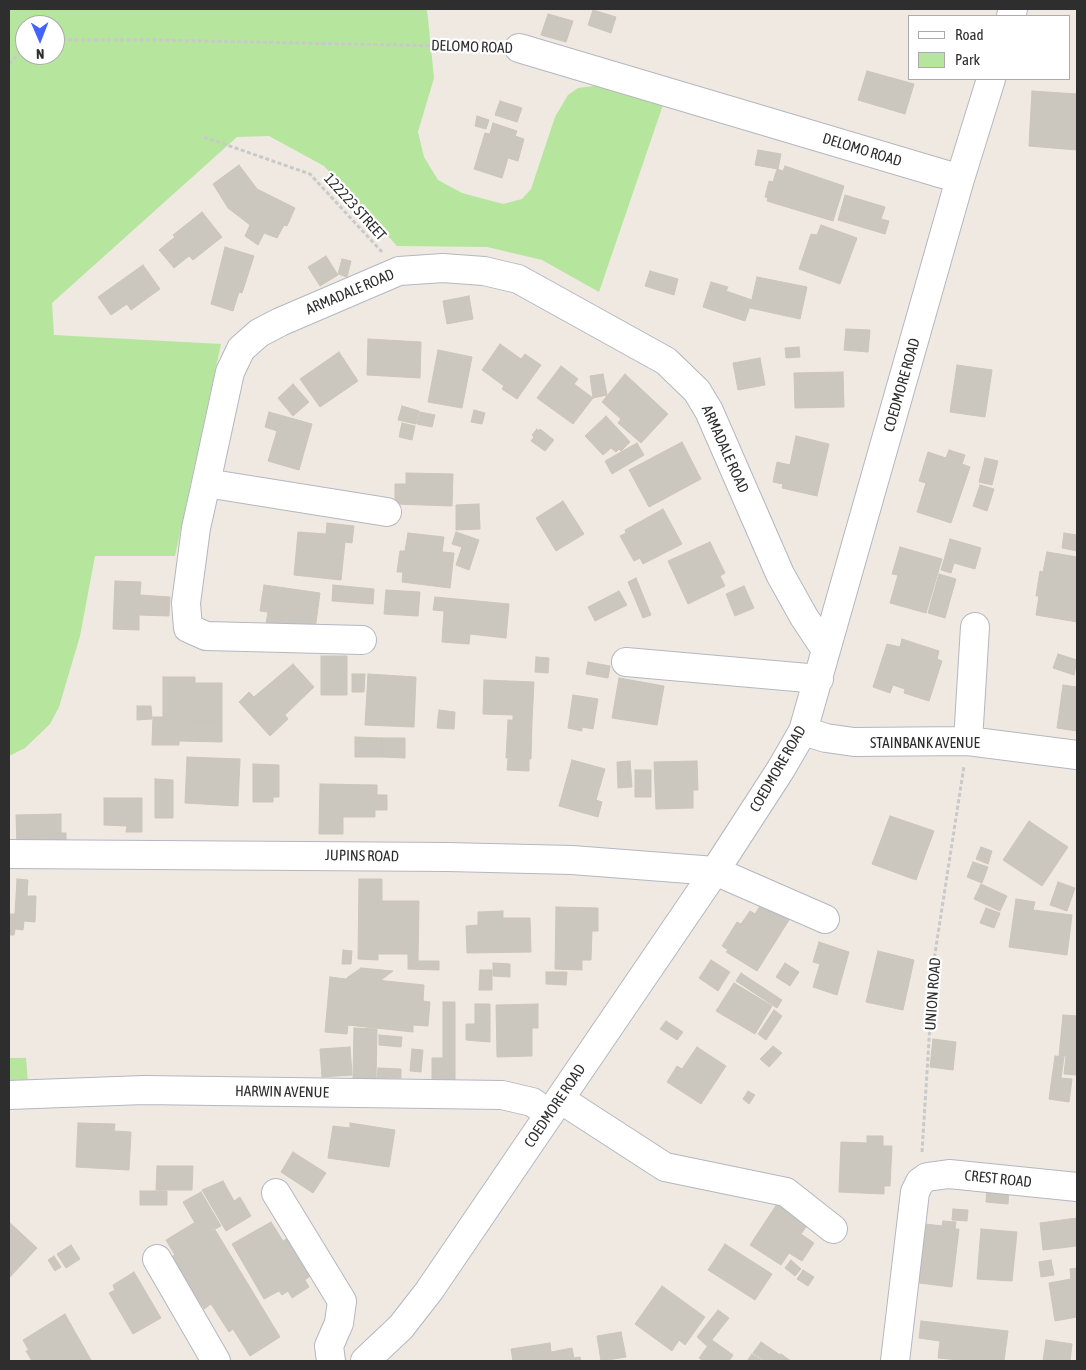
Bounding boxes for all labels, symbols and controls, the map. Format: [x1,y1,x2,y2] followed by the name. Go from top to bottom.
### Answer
[15,15,65,65] north arrow
[908,15,1071,80] legend
[955,26,984,43] text: Road
[431,37,513,57] street label: DELOMO ROAD
[36,46,45,62] text: N
[955,51,980,68] text: Park
[820,129,904,171] street label: DELOMO ROAD
[320,170,390,244] street label: 122223 STREET
[303,265,397,319] street label: ARMADALE ROAD
[880,336,924,434] street label: COEDMORE ROAD
[698,402,752,496] street label: ARMADALE ROAD
[746,723,810,815] street label: COEDMORE ROAD
[870,734,980,752] street label: STAINBANK AVENUE
[325,846,399,866] street label: JUPINS ROAD
[921,957,945,1031] street label: UNION ROAD
[521,1061,589,1151] street label: COEDMORE ROAD
[235,1082,329,1102] street label: HARWIN AVENUE
[964,1167,1032,1191] street label: CREST ROAD

